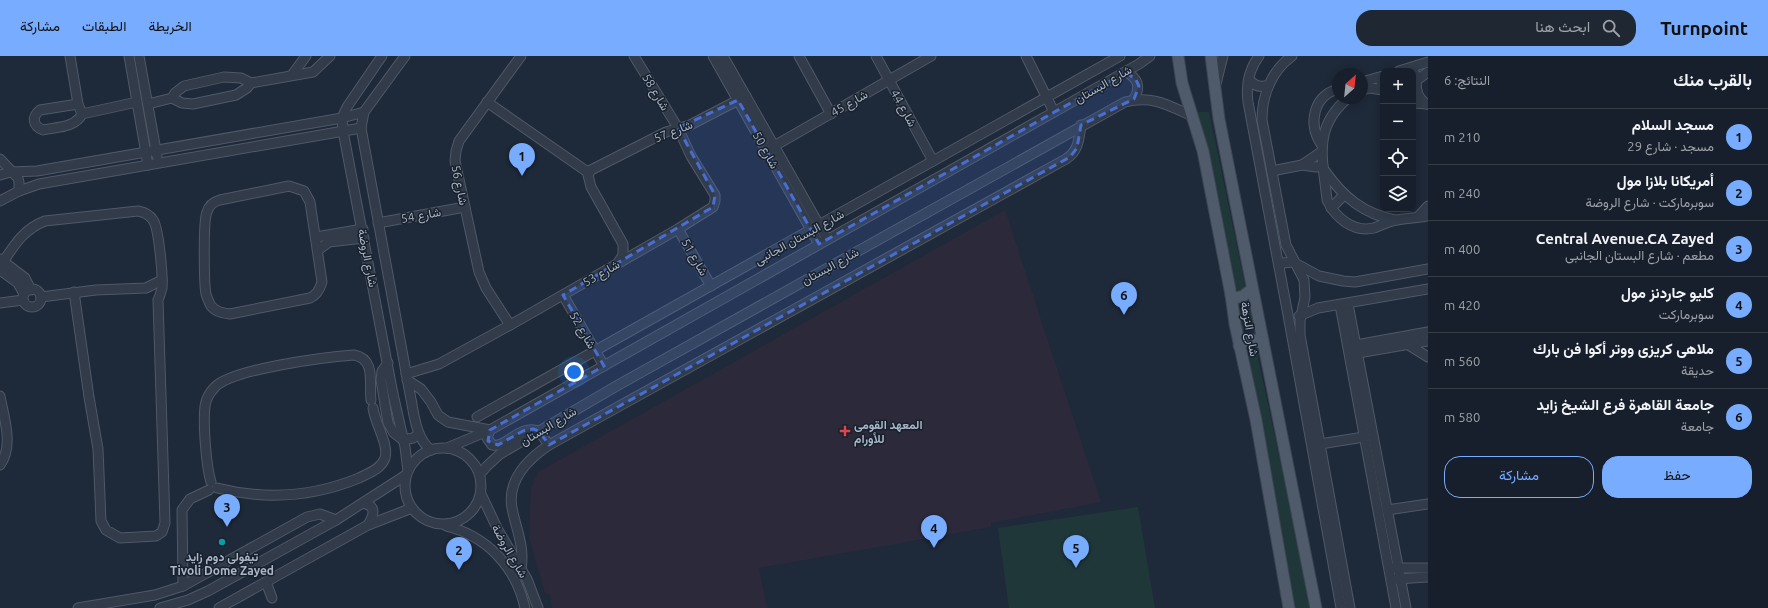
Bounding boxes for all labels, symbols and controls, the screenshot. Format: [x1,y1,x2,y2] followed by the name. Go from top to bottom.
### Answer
[1356,10,1636,46] search box
[1600,17,1622,39] icon: search
[1660,17,1748,39] text: Turnpoint
[20,18,60,34] text: مشاركة
[82,18,126,34] text: الطبقات
[148,18,192,34] text: الخريطة
[1535,18,1590,35] text: ابحث هنا
[1072,63,1135,108] street label: شارع البستان
[1332,68,1368,104] north arrow
[1380,68,1416,212] map controls
[1380,68,1416,104] button: +
[1673,70,1752,89] text: بالقرب منك
[637,71,672,114] street label: شارع 58
[1444,73,1490,87] text: النتائج: 6
[828,87,871,121] street label: شارع 45
[886,87,919,130] street label: شارع 44
[1380,104,1416,140] button: −
[1632,116,1714,133] text: مسجد السلام
[652,117,695,147] street label: شارع 57
[748,129,781,172] street label: شارع 50
[1444,130,1480,144] text: 210 m
[1735,130,1743,144] text: 1
[1627,139,1714,153] text: مسجد · شارع 29
[1380,140,1416,176] button: locate
[509,143,535,176] pin: 1
[447,164,471,207] street label: شارع 56
[1617,172,1714,189] text: أمريكانا بلازا مول
[1380,176,1416,212] button: layers
[1444,186,1480,200] text: 240 m
[1735,186,1743,200] text: 2
[1585,195,1714,209] text: سوبرماركت · شارع الروضة
[400,205,443,228] street label: شارع 54
[752,206,846,268] street label: شارع البستان الجانبى
[353,228,380,289] street label: شارع الروضة
[1536,230,1714,247] text: Central Avenue.CA Zayed
[677,236,711,279] street label: شارع 51
[1444,242,1480,256] text: 400 m
[1735,242,1743,256] text: 3
[799,244,861,288] street label: شارع البستان
[1565,248,1714,262] text: مطعم · شارع البستان الجانبى
[580,257,623,291] street label: شارع 53
[1111,282,1137,315] pin: 6
[1621,284,1714,301] text: كليو جاردنز مول
[1444,298,1480,312] text: 420 m
[1735,298,1743,312] text: 4
[1236,301,1261,358] street label: شارع النزهة
[1659,307,1714,321] text: سوبرماركت
[565,309,599,352] street label: شارع 52
[1533,340,1714,357] text: ملاهى كريزى ووتر أكوا فن بارك
[1444,354,1480,368] text: 560 m
[1735,354,1743,368] text: 5
[564,362,584,382] your location
[1681,363,1714,377] text: حديقة
[1537,396,1714,413] text: جامعة القاهرة فرع الشيخ زايد
[518,404,580,450] street label: شارع البستان
[1444,410,1480,424] text: 580 m
[1735,410,1743,424] text: 6
[854,418,923,447] place label: المعهد القومى للأورام
[1681,419,1714,433] text: جامعة
[839,425,851,437] marker: المعهد القومى للأورام
[1444,456,1594,498] button: مشاركة
[1602,456,1752,498] button: حفظ
[214,494,240,527] pin: 3
[921,515,947,548] pin: 4
[487,522,530,581] street label: شارع الروضة
[1063,535,1089,568] pin: 5
[217,537,227,547] marker: تيفولى دوم زايد Tivoli Dome Zayed
[446,537,472,570] pin: 2
[170,550,274,577] place label: تيفولى دوم زايد Tivoli Dome Zayed

